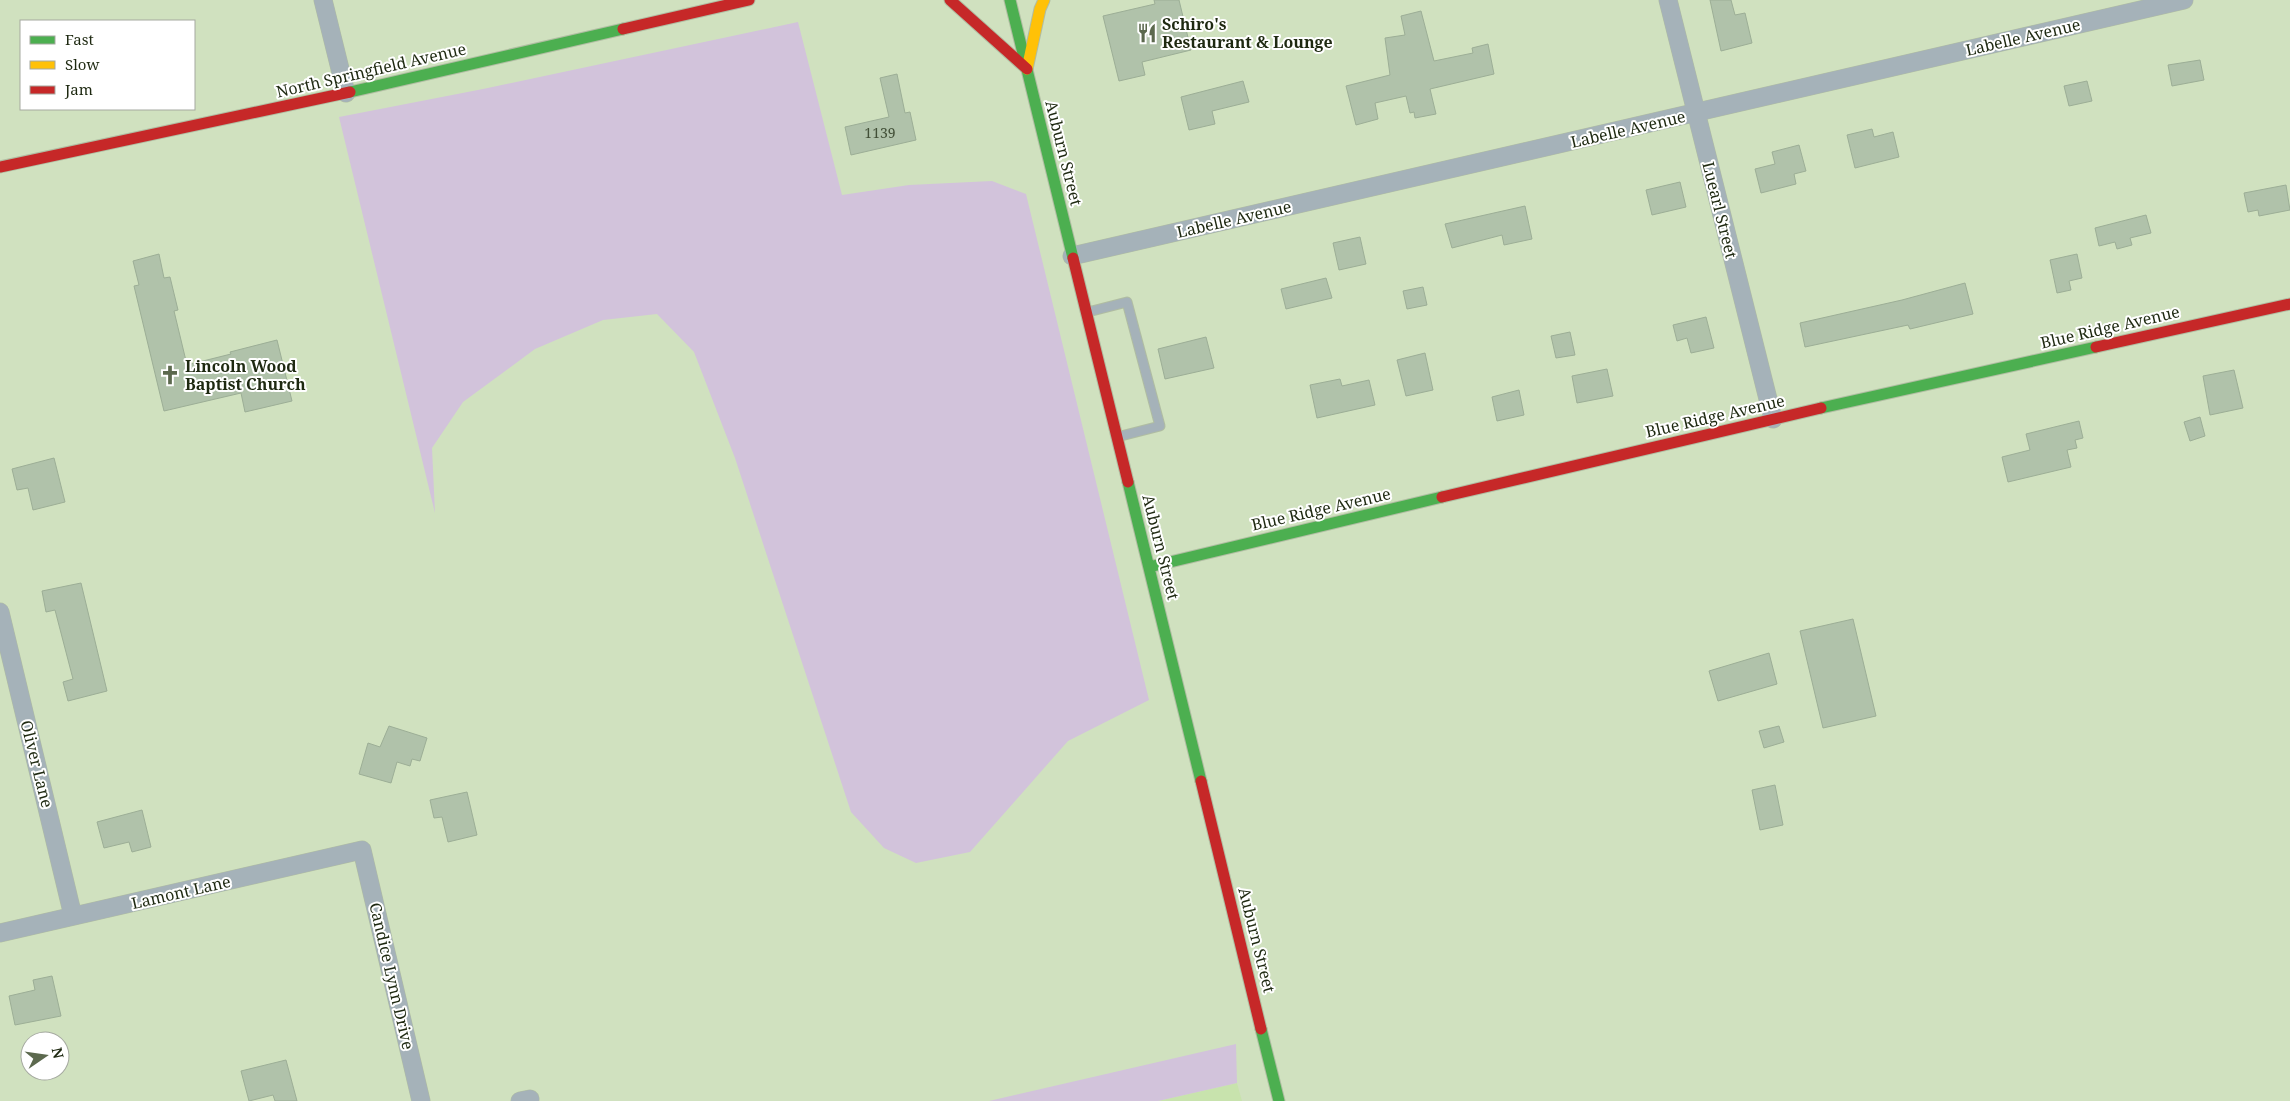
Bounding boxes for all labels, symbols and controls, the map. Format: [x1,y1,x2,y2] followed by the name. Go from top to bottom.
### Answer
[1162,13,1333,53] place label: Schiro's Restaurant & Lounge
[1963,13,2083,61] street label: Labelle Avenue
[20,20,195,110] legend
[1136,22,1158,44] restaurant icon: Schiro's Restaurant & Lounge
[65,29,94,49] text: Fast
[274,37,468,103] street label: North Springfield Avenue
[65,54,99,74] text: Slow
[64,79,93,99] text: Jam
[1040,98,1088,208] street label: Auburn Street
[1568,105,1688,153] street label: Labelle Avenue
[864,123,896,142] house number: 1139
[1697,159,1743,261] street label: Luearl Street
[1174,195,1294,243] street label: Labelle Avenue
[2038,300,2182,354] street label: Blue Ridge Avenue
[185,355,306,395] place label: Lincoln Wood Baptist Church
[159,364,181,386] church icon: Lincoln Wood Baptist Church
[1643,389,1787,443] street label: Blue Ridge Avenue
[1249,482,1393,536] street label: Blue Ridge Avenue
[1137,492,1185,602] street label: Auburn Street
[16,718,58,810] street label: Oliver Lane
[129,870,233,914] street label: Lamont Lane
[1233,885,1281,995] street label: Auburn Street
[364,900,420,1052] street label: Candice Lynn Drive
[20,1031,70,1081] north arrow
[48,1045,69,1060] text: N

